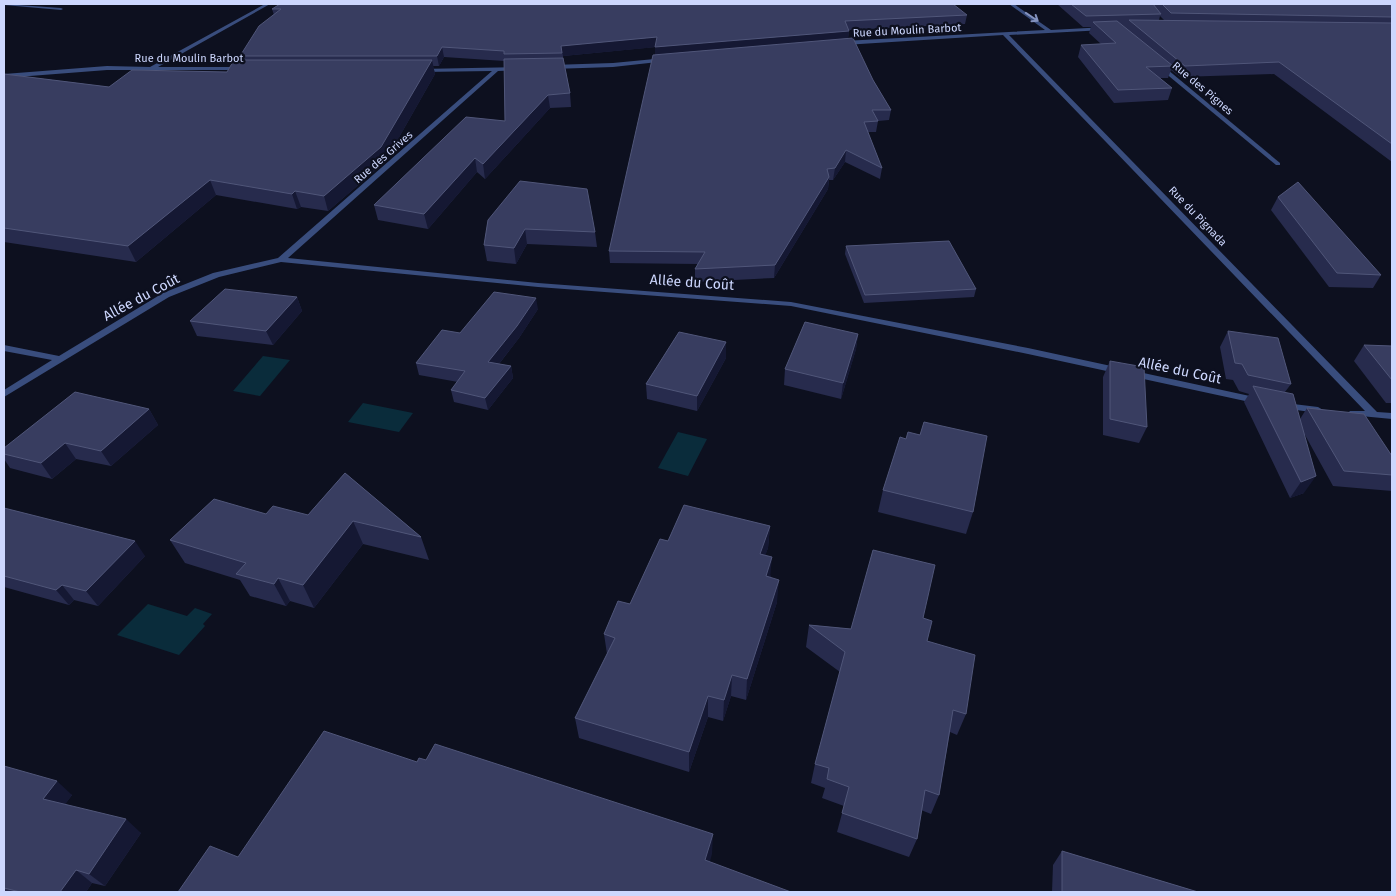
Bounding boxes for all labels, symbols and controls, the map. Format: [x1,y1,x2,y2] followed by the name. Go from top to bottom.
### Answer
[1024,12,1038,22] one-way arrow
[852,21,962,40] street label: Rue du Moulin Barbot
[135,52,243,65] street label: Rue du Moulin Barbot
[1170,59,1236,118] street label: Rue des Pignes
[351,128,415,186] street label: Rue des Grives
[1166,184,1229,249] street label: Rue du Pignada
[100,270,183,325] street label: Allée du Coût
[649,271,736,294] street label: Allée du Coût
[1137,353,1224,388] street label: Allée du Coût

